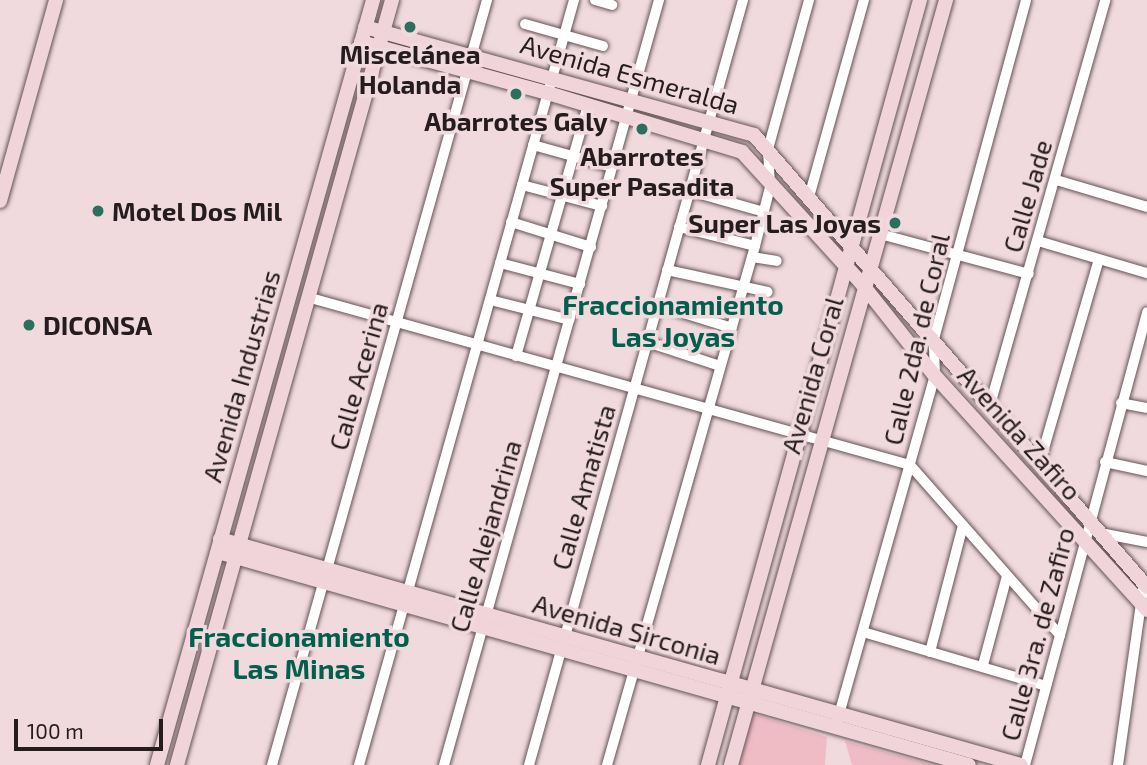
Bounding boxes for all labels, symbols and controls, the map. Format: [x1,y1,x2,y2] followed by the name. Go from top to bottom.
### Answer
[402,19,418,35] marker: Miscelánea Holanda
[517,28,743,120] street label: Avenida Esmeralda
[340,38,480,100] place label: Miscelánea Holanda
[508,86,524,102] marker: Abarrotes Galy
[424,105,608,137] place label: Abarrotes Galy
[634,121,650,137] marker: Abarrotes Super Pasadita
[996,136,1058,256] street label: Calle Jade
[549,140,735,202] place label: Abarrotes Super Pasadita
[112,195,283,227] place label: Motel Dos Mil
[90,203,106,219] marker: Motel Dos Mil
[687,207,881,239] place label: Super Las Joyas
[887,215,903,231] marker: Super Las Joyas
[876,230,956,448] street label: Calle 2da. de Coral
[196,267,286,485] street label: Avenida Industrias
[562,287,784,353] district label: Fraccionamiento Las Joyas
[775,293,849,457] street label: Avenida Coral
[322,298,394,454] street label: Calle Acerina
[43,309,152,341] place label: DICONSA
[21,317,37,333] marker: DICONSA
[952,360,1088,506] street label: Avenida Zafiro
[544,400,622,574] street label: Calle Amatista
[443,436,527,636] street label: Calle Alejandrina
[994,524,1080,744] street label: Calle 3ra. de Zafiro
[529,587,725,671] street label: Avenida Sirconia
[188,619,410,685] district label: Fraccionamiento Las Minas
[18,706,166,750] scale bar
[27,718,84,743] text: 100 m

